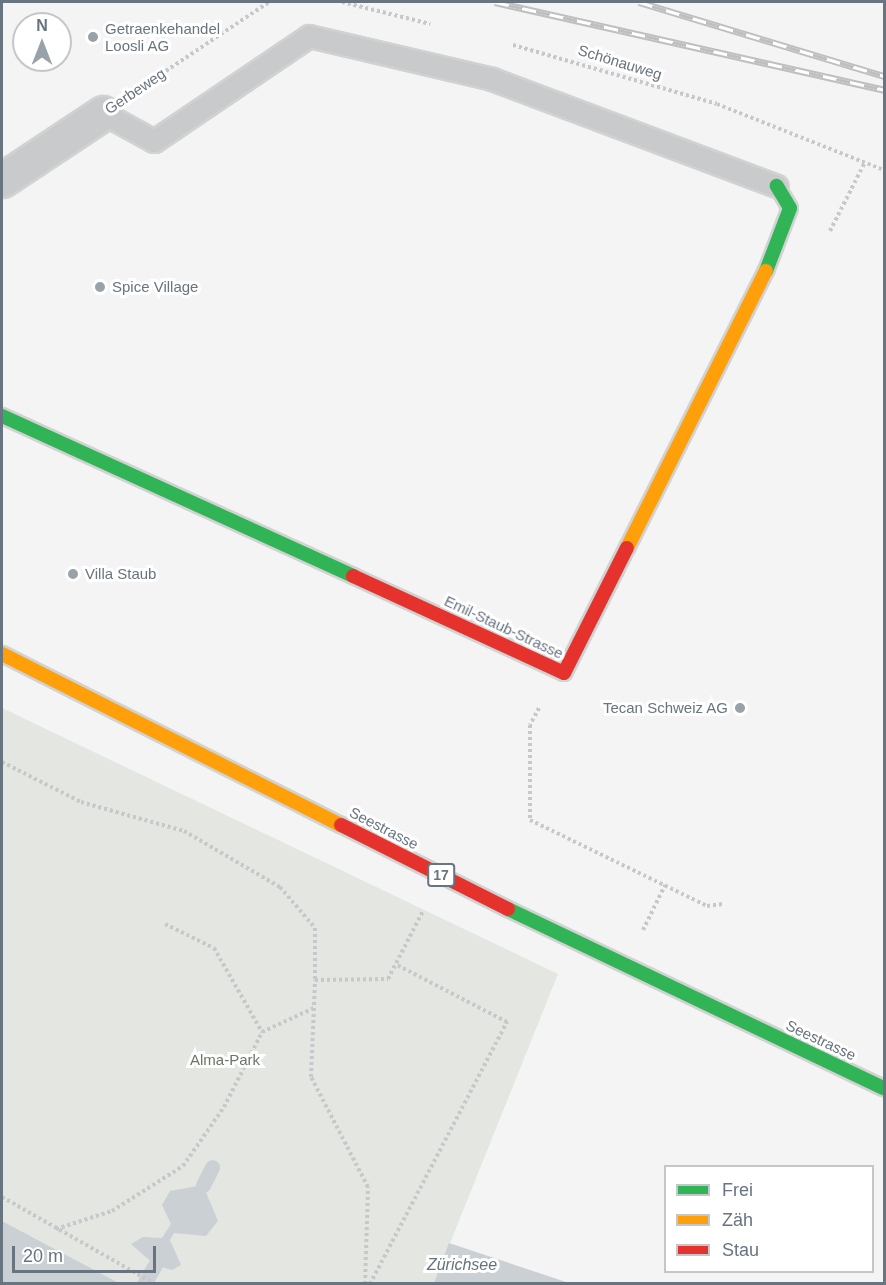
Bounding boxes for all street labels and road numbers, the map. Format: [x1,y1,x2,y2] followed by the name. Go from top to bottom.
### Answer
[576,41,664,83] street label: Schönauweg
[101,64,169,118] street label: Gerbeweg
[442,592,566,662] street label: Emil-Staub-Strasse
[346,803,422,853] street label: Seestrasse
[426,864,456,886] road number: 17
[783,1016,859,1064] street label: Seestrasse

